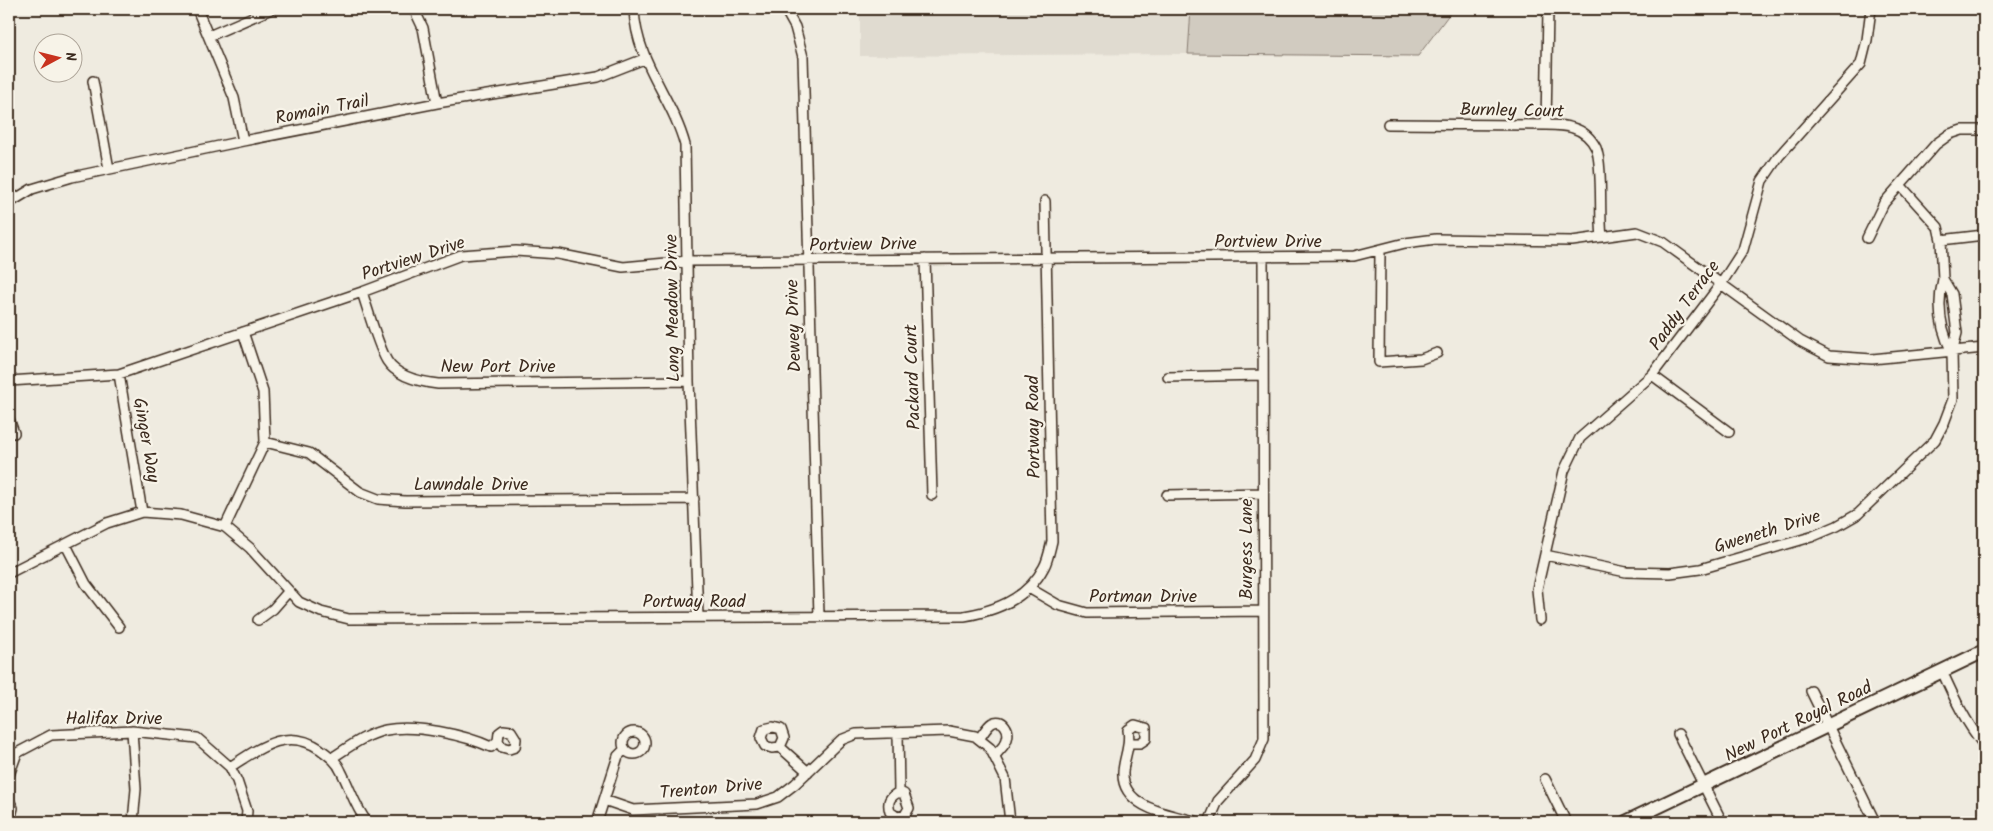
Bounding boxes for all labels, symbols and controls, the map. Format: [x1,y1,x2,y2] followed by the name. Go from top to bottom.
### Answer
[32,32,82,82] north arrow
[58,51,81,62] text: N
[273,87,372,134] street label: Romain Trail
[1460,96,1565,127] street label: Burnley Court
[1214,228,1322,257] street label: Portview Drive
[358,229,469,290] street label: Portview Drive
[809,230,917,261] street label: Portview Drive
[658,234,689,382] street label: Long Meadow Drive
[1642,254,1728,357] street label: Paddy Terrace
[778,279,811,373] street label: Dewey Drive
[897,323,930,430] street label: Packard Court
[440,353,556,382] street label: New Port Drive
[1019,374,1050,479] street label: Portway Road
[124,396,167,486] street label: Ginger Way
[414,471,528,500] street label: Lawndale Drive
[1233,498,1262,600] street label: Burgess Lane
[1710,502,1824,562] street label: Gweneth Drive
[1089,583,1197,612] street label: Portman Drive
[642,588,747,617] street label: Portway Road
[1720,674,1878,771] street label: New Port Royal Road
[66,705,162,734] street label: Halifax Drive
[659,771,764,808] street label: Trenton Drive

